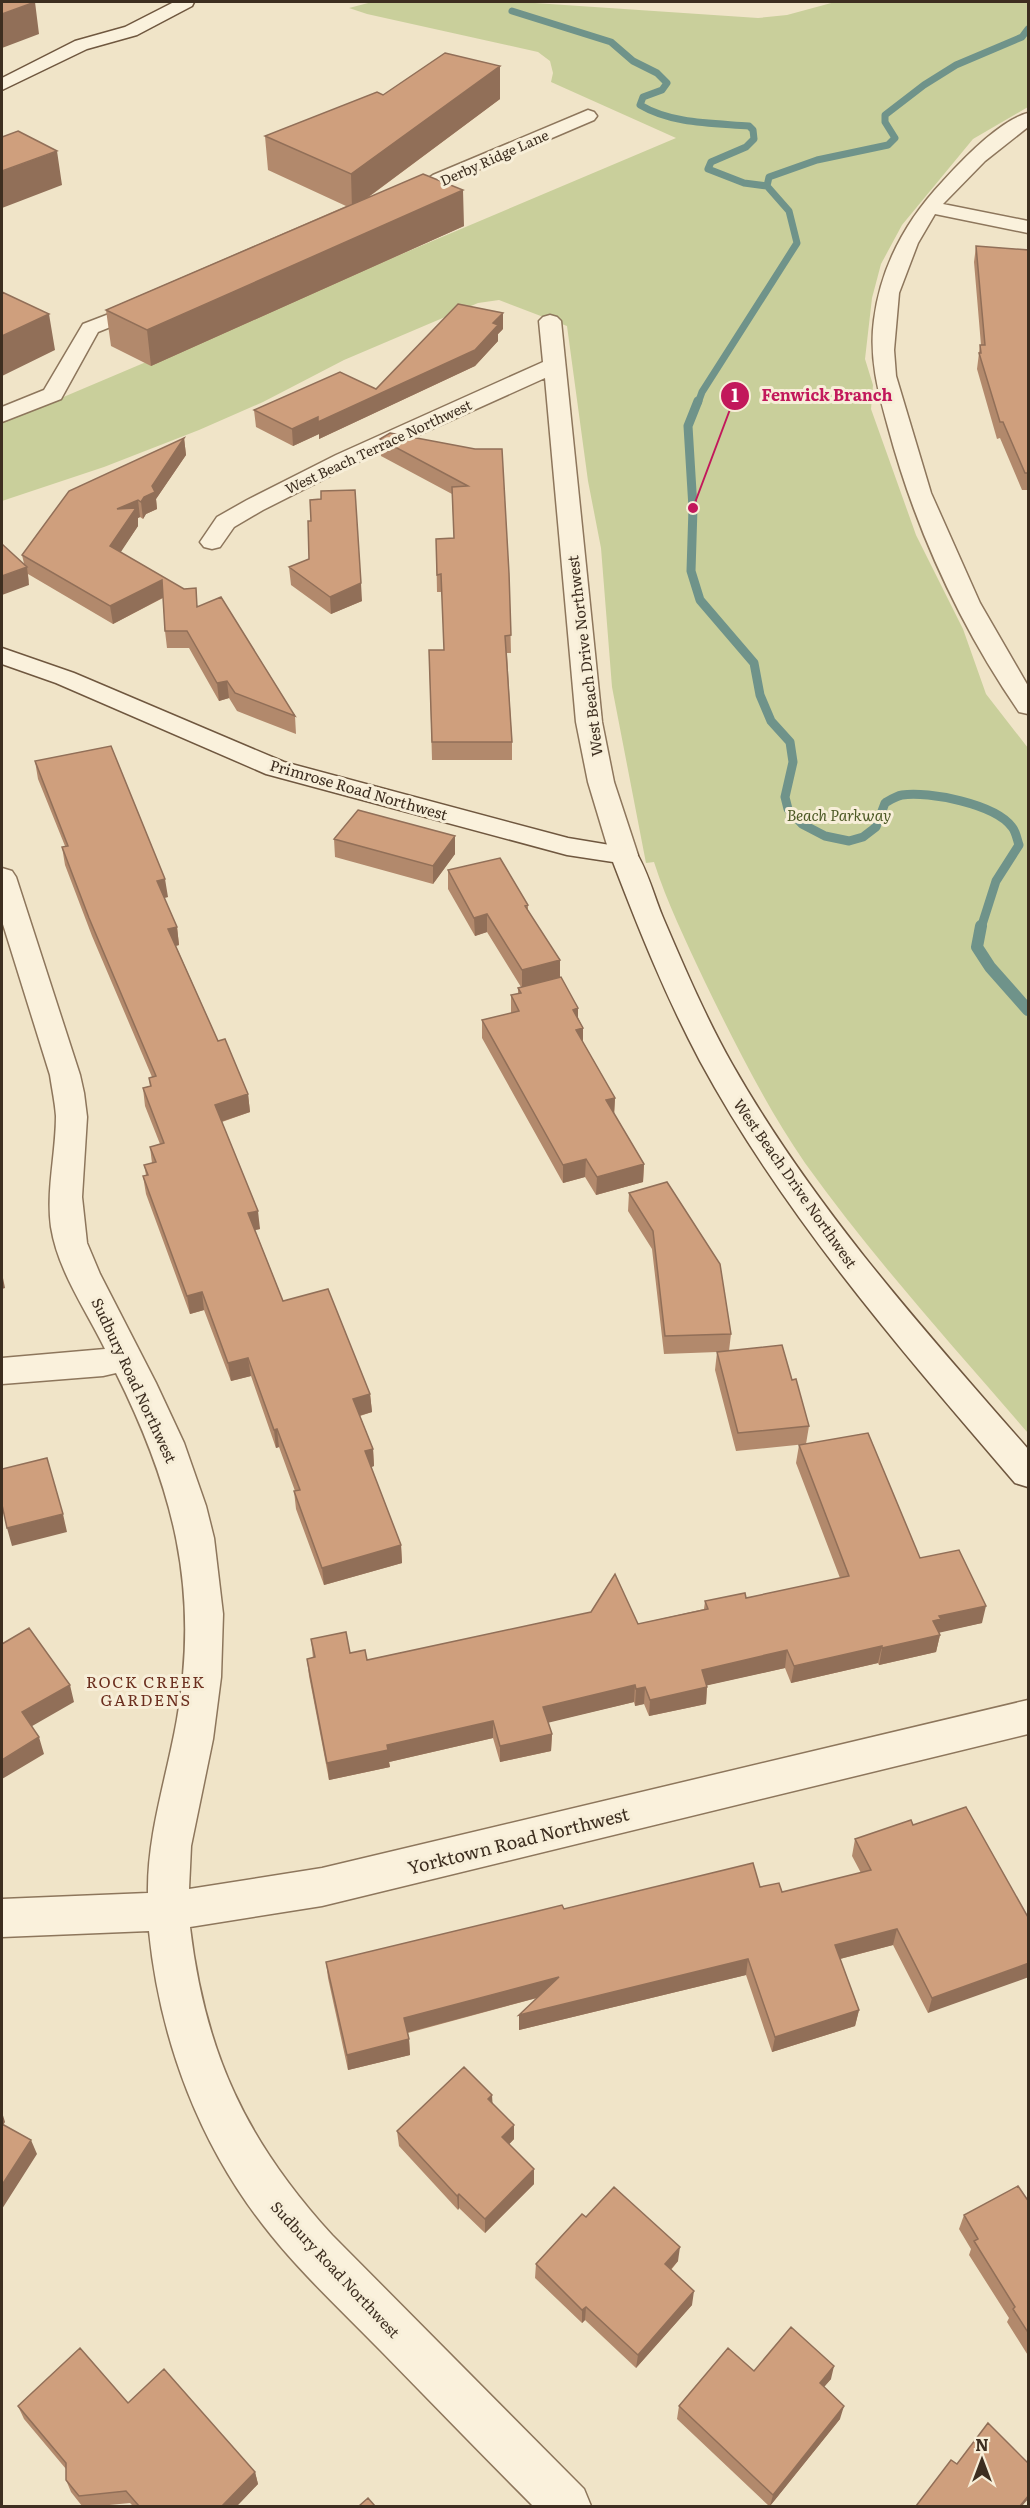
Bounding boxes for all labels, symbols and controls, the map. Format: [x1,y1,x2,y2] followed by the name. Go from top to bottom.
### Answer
[436,124,552,190] street label: Derby Ridge Lane
[720,379,905,413] callout: Fenwick Branch
[731,381,739,408] text: 1
[762,382,892,406] text: Fenwick Branch
[281,394,475,498] street label: West Beach Terrace Northwest
[560,554,608,758] street label: West Beach Drive Northwest
[267,753,451,825] street label: Primrose Road Northwest
[787,803,891,826] park label: Beach Parkway
[728,1093,864,1273] street label: West Beach Drive Northwest
[87,1294,183,1466] street label: Sudbury Road Northwest
[86,1669,206,1711] district label: ROCK CREEK GARDENS
[404,1799,632,1881] street label: Yorktown Road Northwest
[266,2195,406,2343] street label: Sudbury Road Northwest
[952,2430,1012,2490] north arrow
[975,2432,989,2456] text: N

